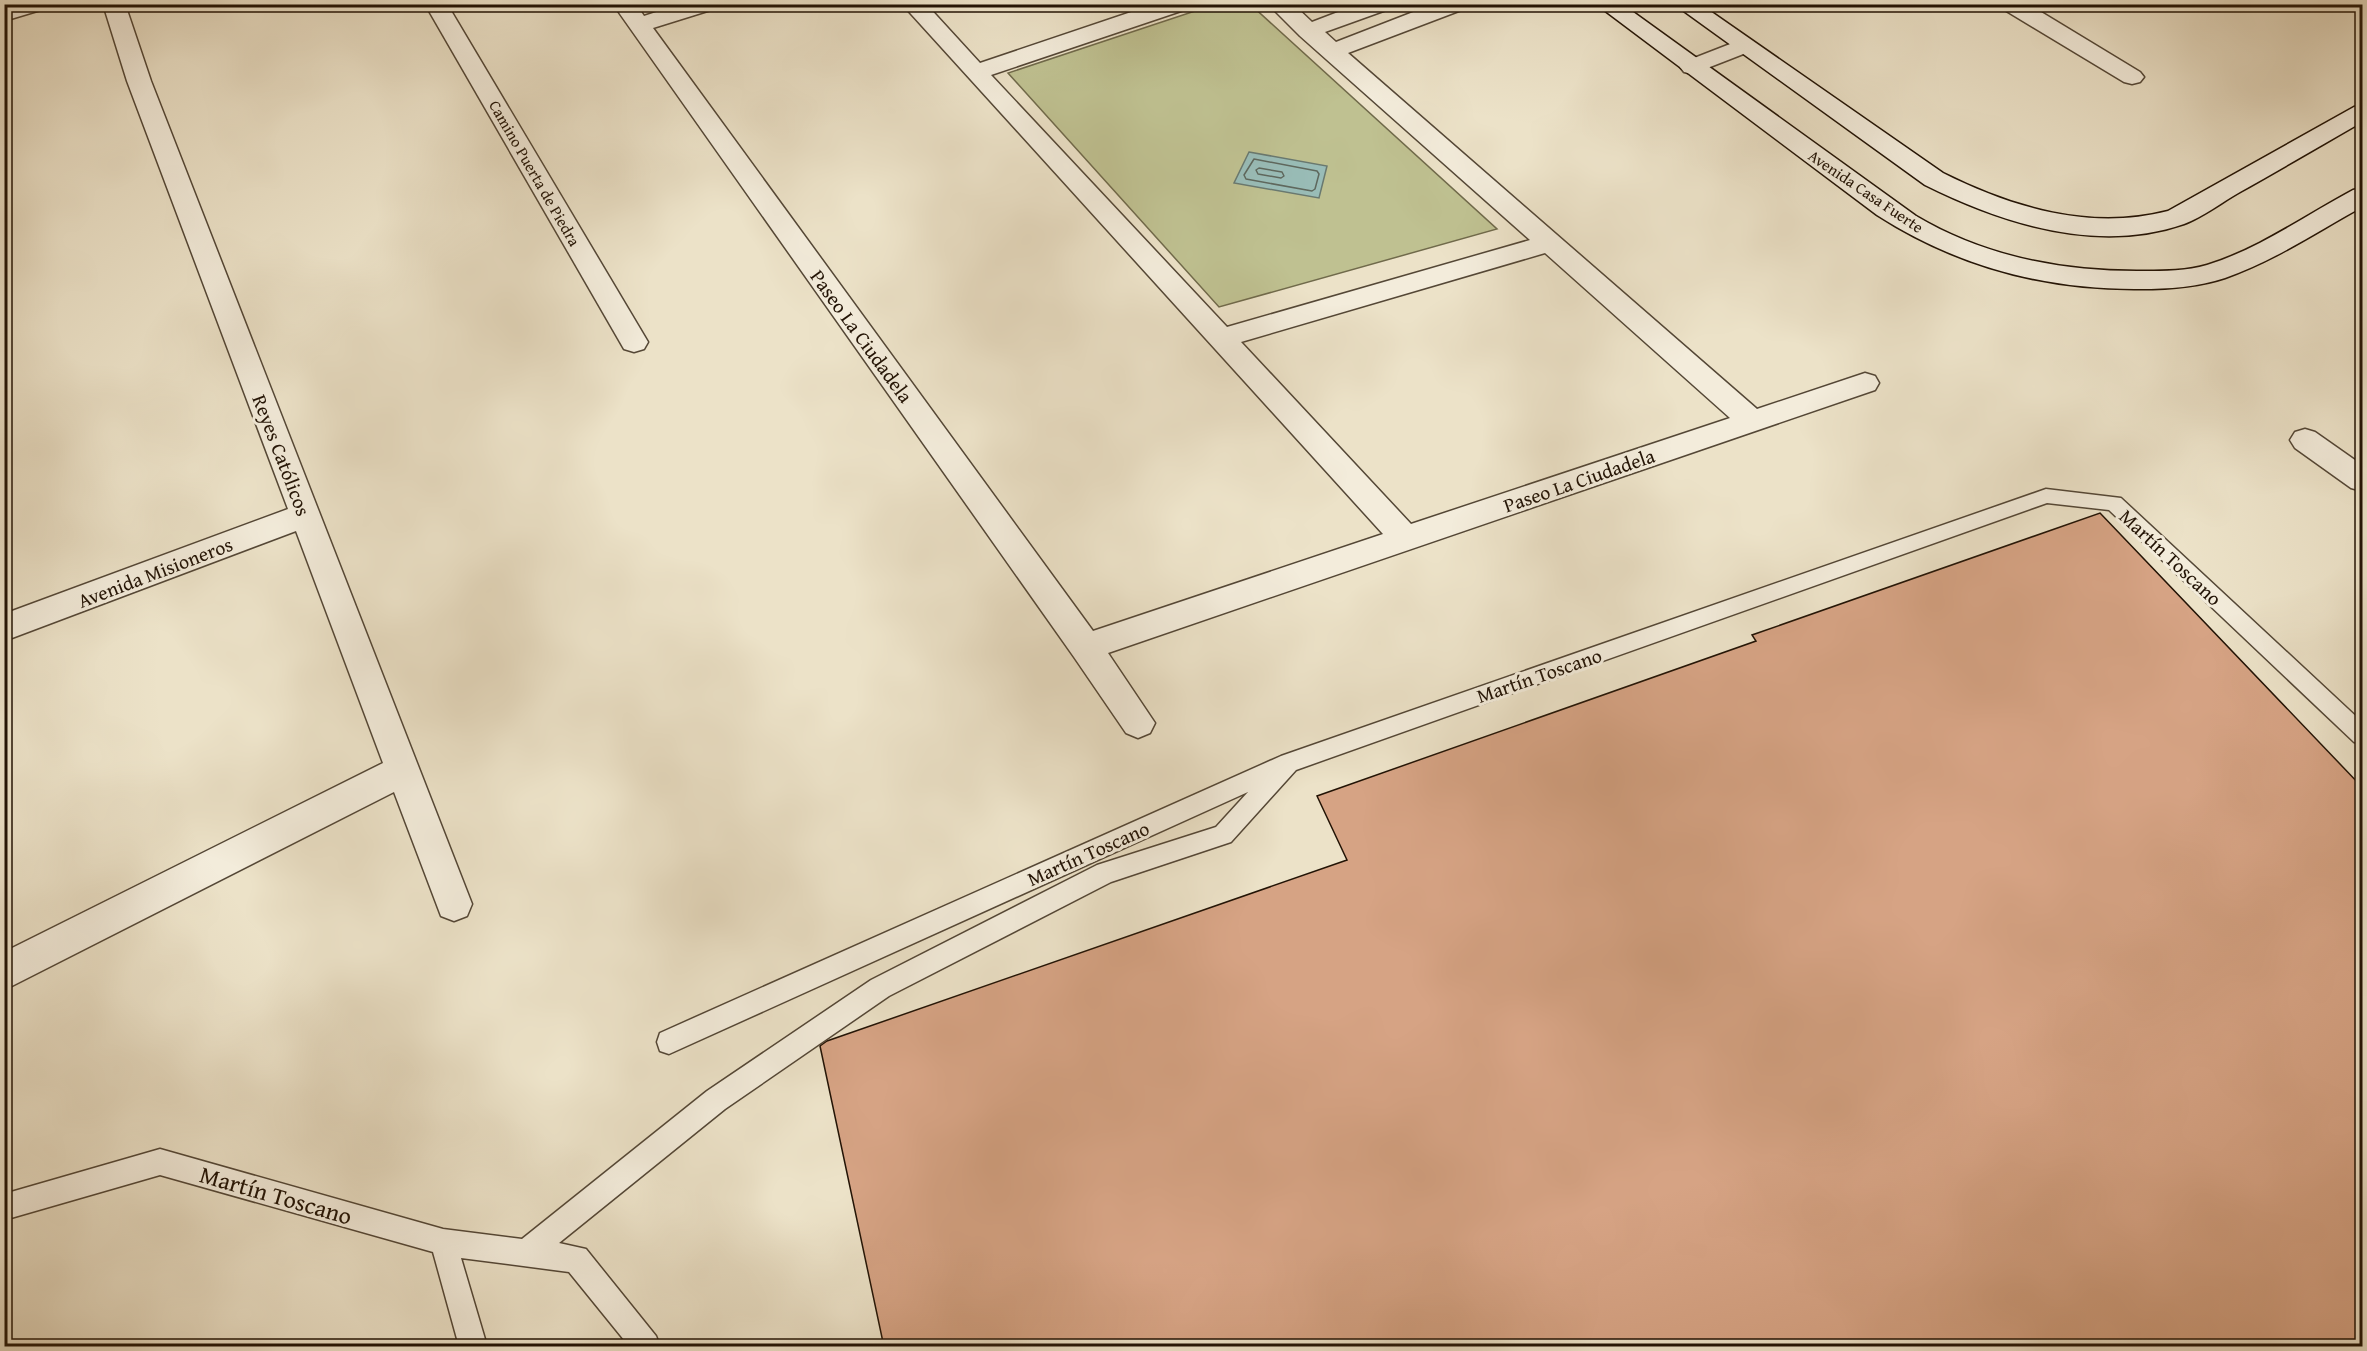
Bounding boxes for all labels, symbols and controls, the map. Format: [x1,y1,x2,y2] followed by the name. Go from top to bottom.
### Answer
[483,95,587,251] street label: Camino Puerta de Piedra
[1804,143,1928,239] street label: Avenida Casa Fuerte
[804,263,921,409] street label: Paseo La Ciudadela
[246,390,318,520] street label: Reyes Católicos
[1499,440,1659,519] street label: Paseo La Ciudadela
[2113,502,2229,612] street label: Martín Toscano
[73,529,237,615] street label: Avenida Misioneros
[1472,640,1606,710] street label: Martín Toscano
[1022,813,1154,893] street label: Martín Toscano
[196,1157,356,1233] street label: Martín Toscano

